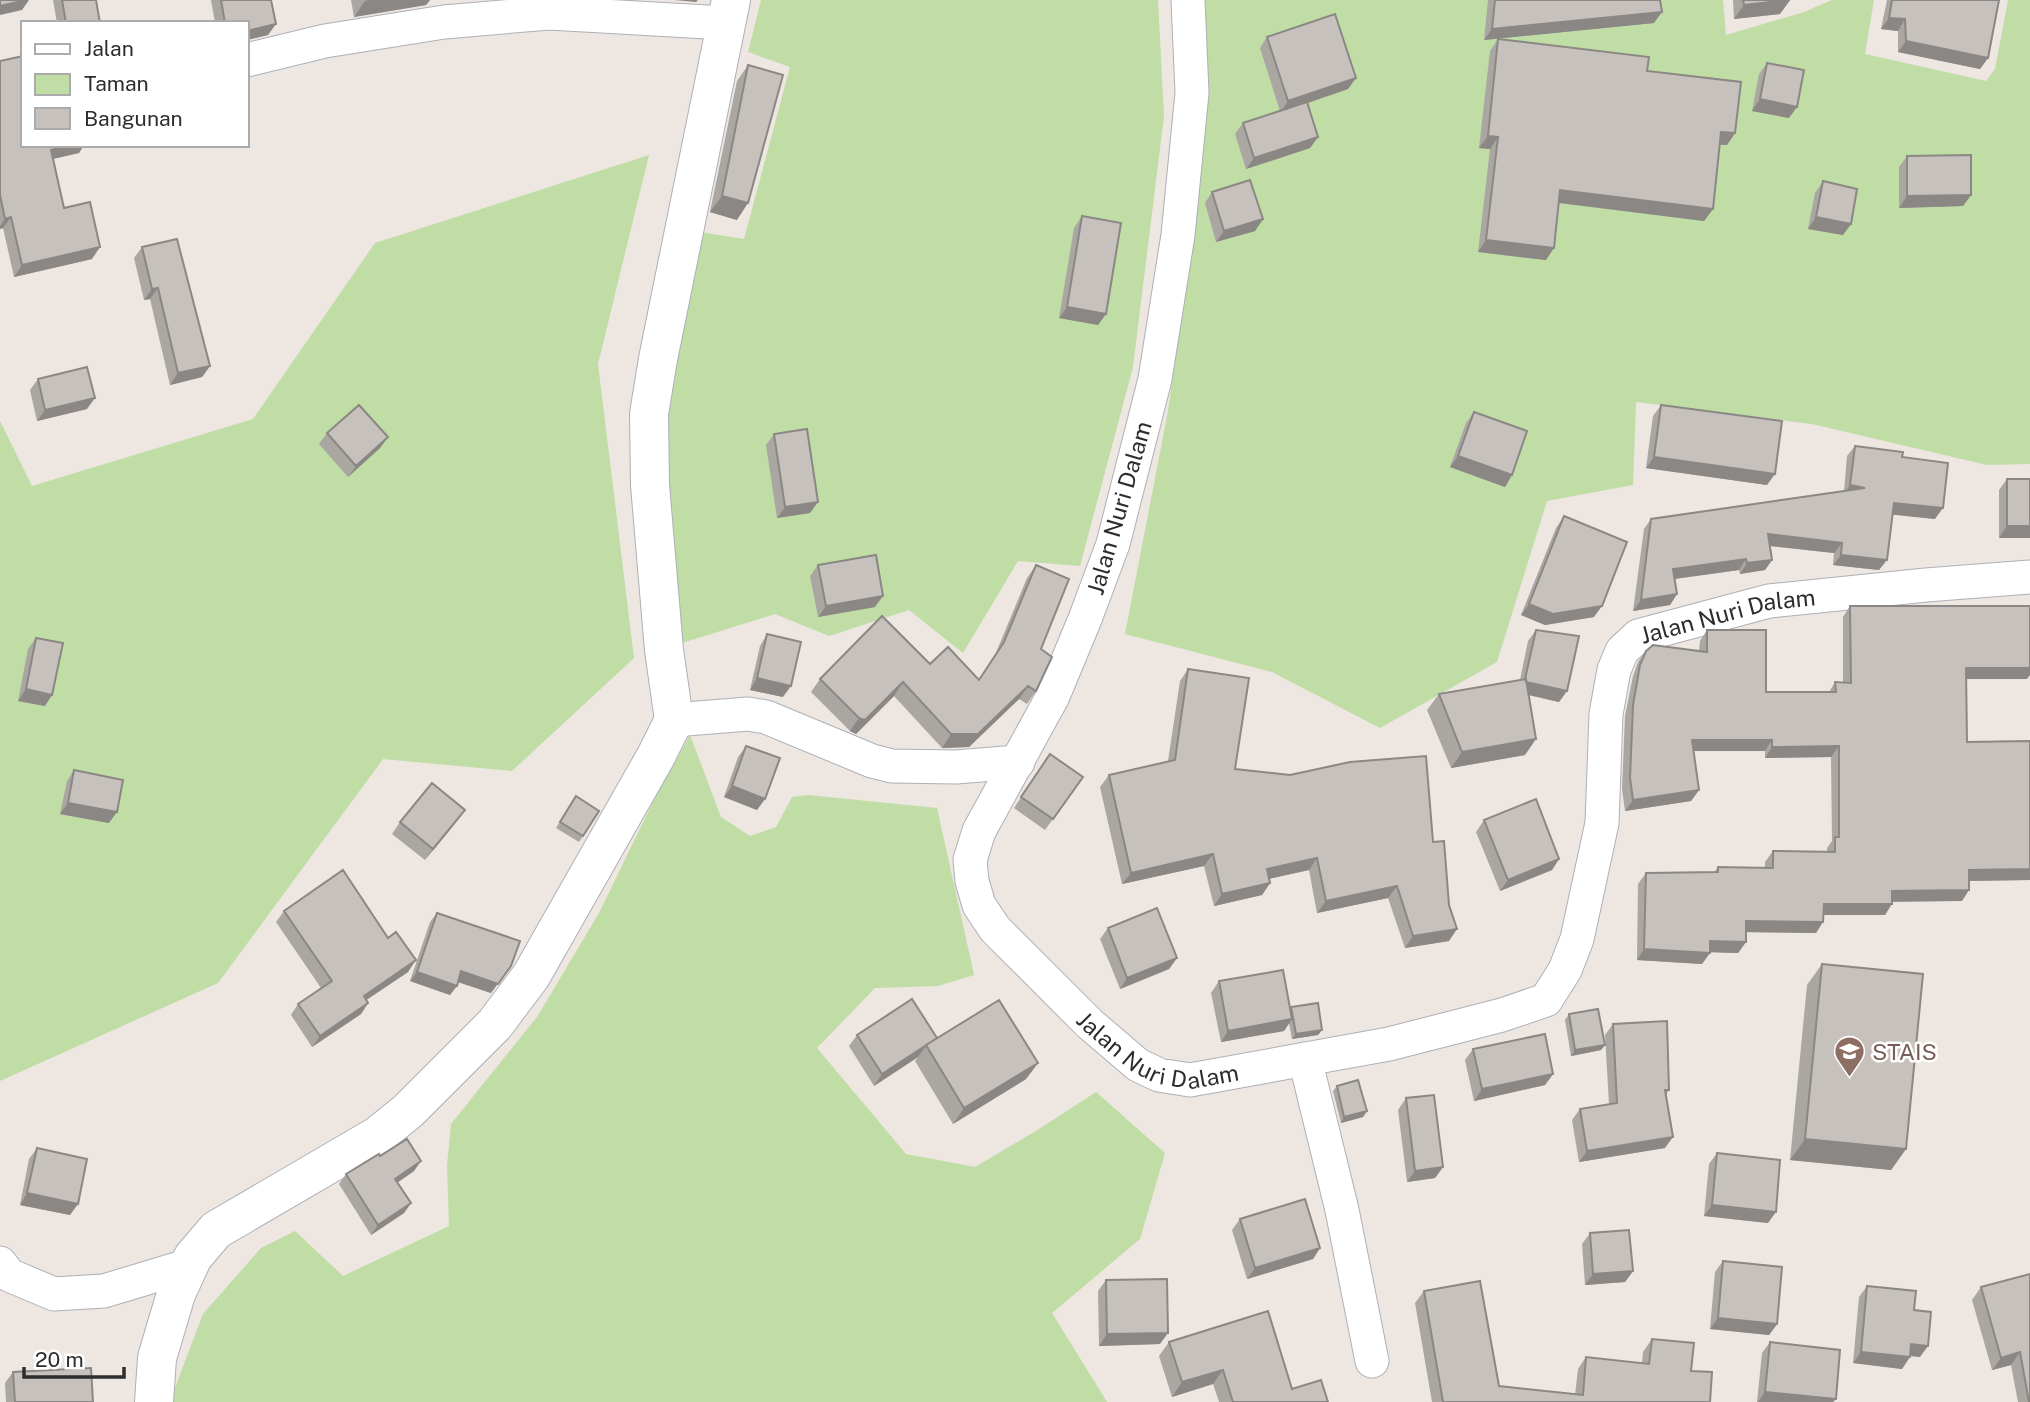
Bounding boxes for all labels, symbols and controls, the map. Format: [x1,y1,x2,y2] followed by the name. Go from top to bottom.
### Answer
[21,21,248,147] legend
[84,36,134,61] text: Jalan
[84,71,149,96] text: Taman
[84,106,183,131] text: Bangunan
[1081,418,1157,598] street label: Jalan Nuri Dalam
[1637,583,1816,648] street label: Jalan Nuri Dalam
[1072,1006,1241,1094] street label: Jalan Nuri Dalam
[1832,1034,1866,1078] school or university icon: STAIS
[1872,1038,1937,1065] place label: STAIS
[24,1336,124,1380] scale bar
[35,1347,84,1372] text: 20 m

